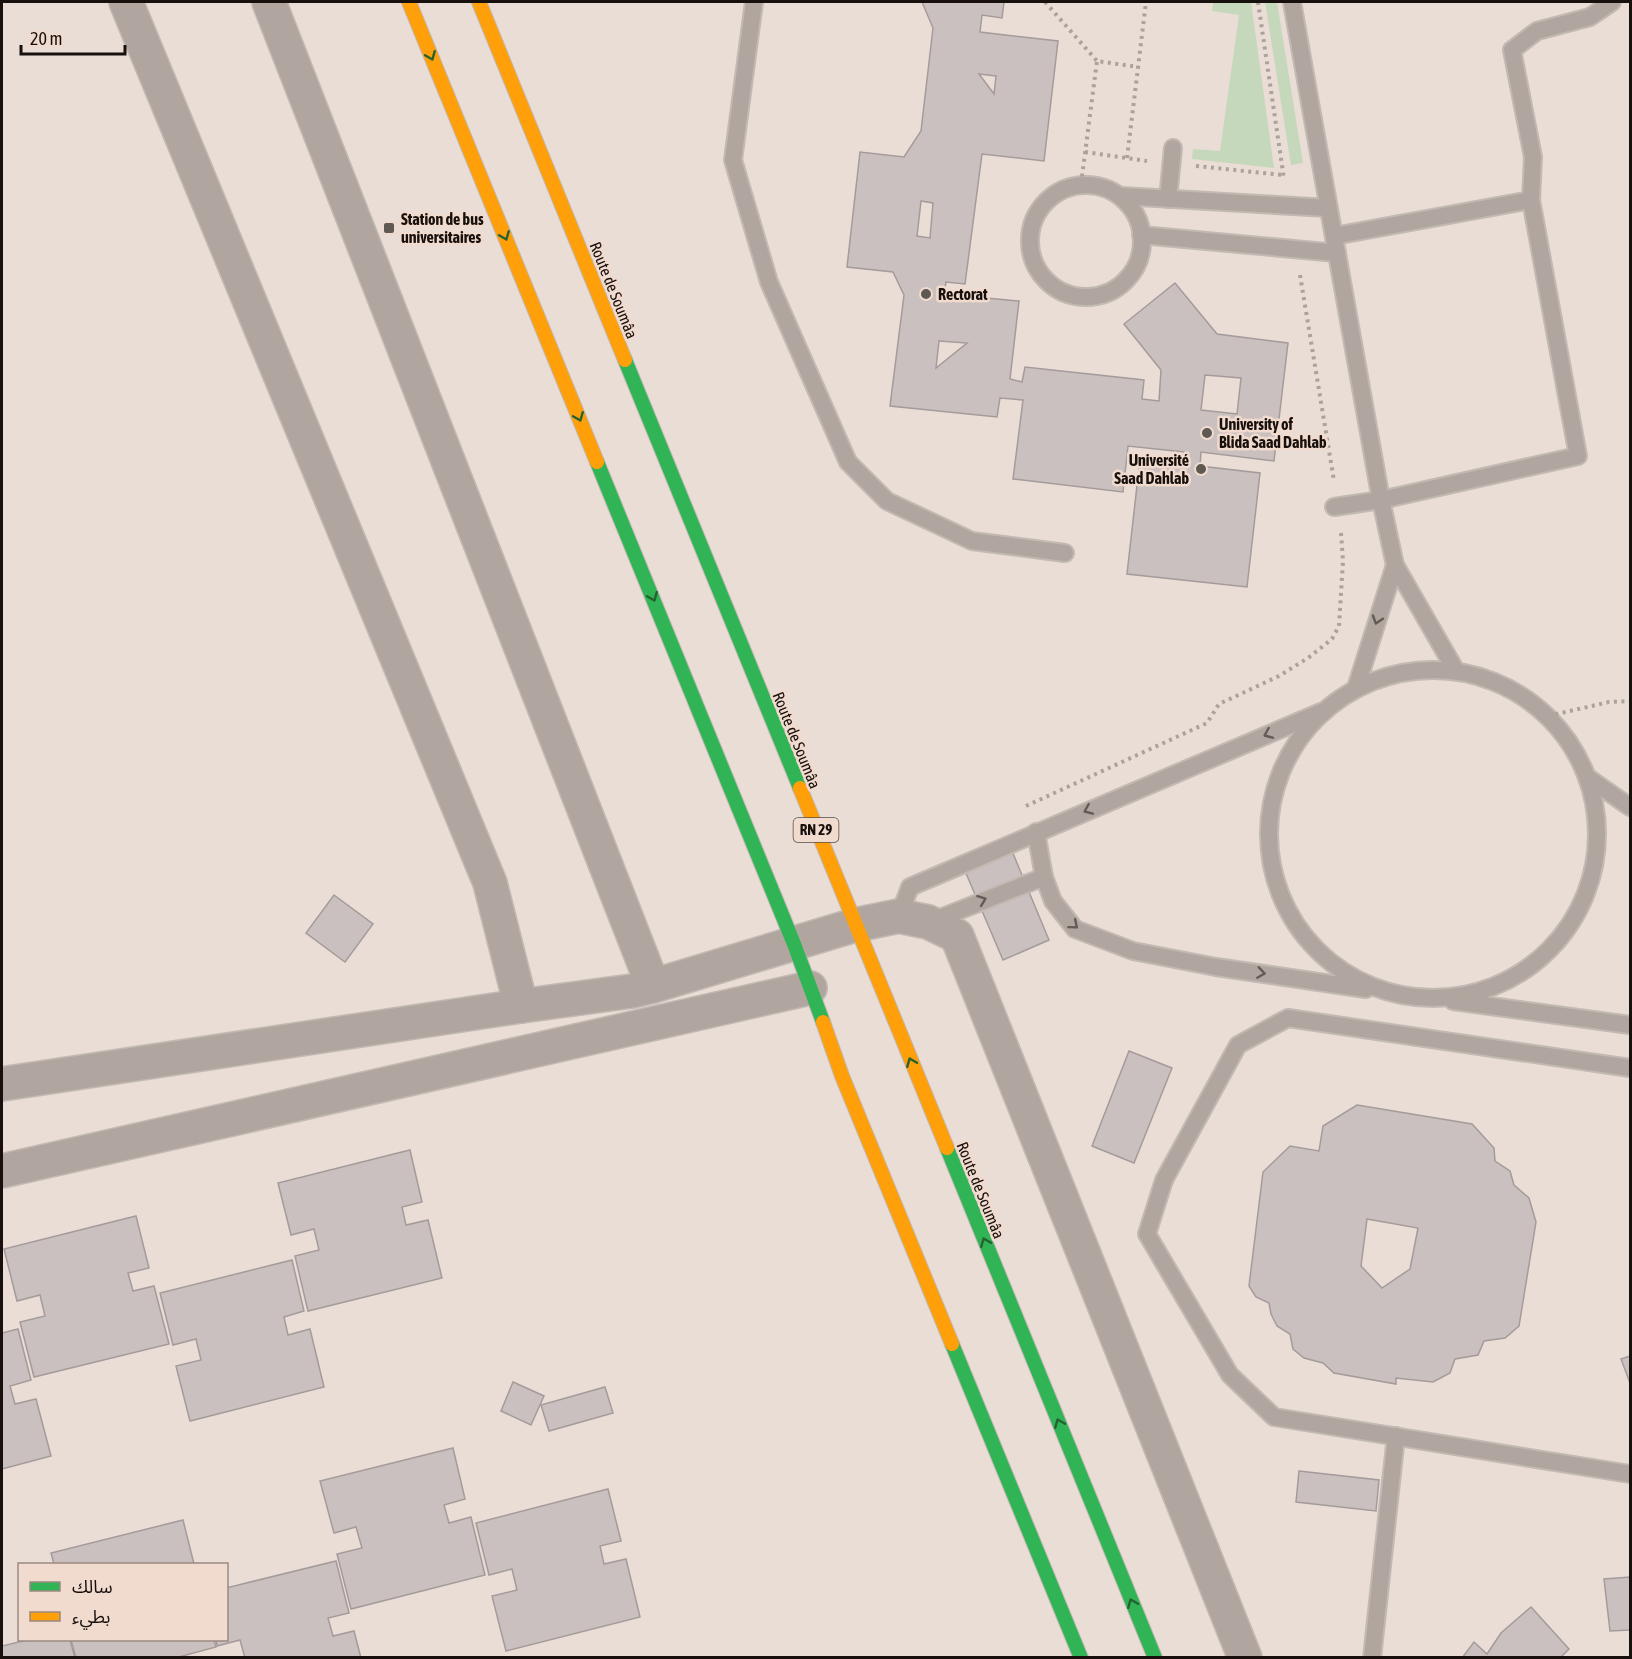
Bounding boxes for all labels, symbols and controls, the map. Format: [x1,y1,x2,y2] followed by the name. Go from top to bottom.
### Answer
[21,18,124,56] scale bar
[30,28,62,49] text: 20 m
[424,49,436,60] one-way arrow
[401,210,484,246] place label: Station de bus universitaires
[382,221,396,235] marker: Station de bus universitaires
[498,230,510,241] one-way arrow
[586,239,642,341] street label: Route de Soumâa
[938,285,988,303] place label: Rectorat
[919,287,933,301] marker: Rectorat
[572,410,584,421] one-way arrow
[1219,415,1327,451] place label: University of Blida Saad Dahlab
[1200,426,1214,440] marker: University of Blida Saad Dahlab
[1114,451,1189,487] place label: Université Saad Dahlab
[1194,462,1208,476] marker: Université Saad Dahlab
[646,591,658,602] one-way arrow
[1372,614,1385,625] one-way arrow
[769,689,825,791] street label: Route de Soumâa
[1263,727,1274,739] one-way arrow
[1084,803,1095,815] one-way arrow
[794,818,838,842] road number: RN 29
[976,895,987,907] one-way arrow
[1068,917,1079,928] one-way arrow
[1256,967,1266,979] one-way arrow
[906,1057,918,1068] one-way arrow
[953,1139,1009,1241] street label: Route de Soumâa
[980,1238,992,1249] one-way arrow
[1054,1418,1066,1429] one-way arrow
[18,1563,228,1641] legend
[72,1576,113,1597] text: سالك
[1127,1599,1139,1610] one-way arrow
[72,1606,110,1630] text: بطيء

